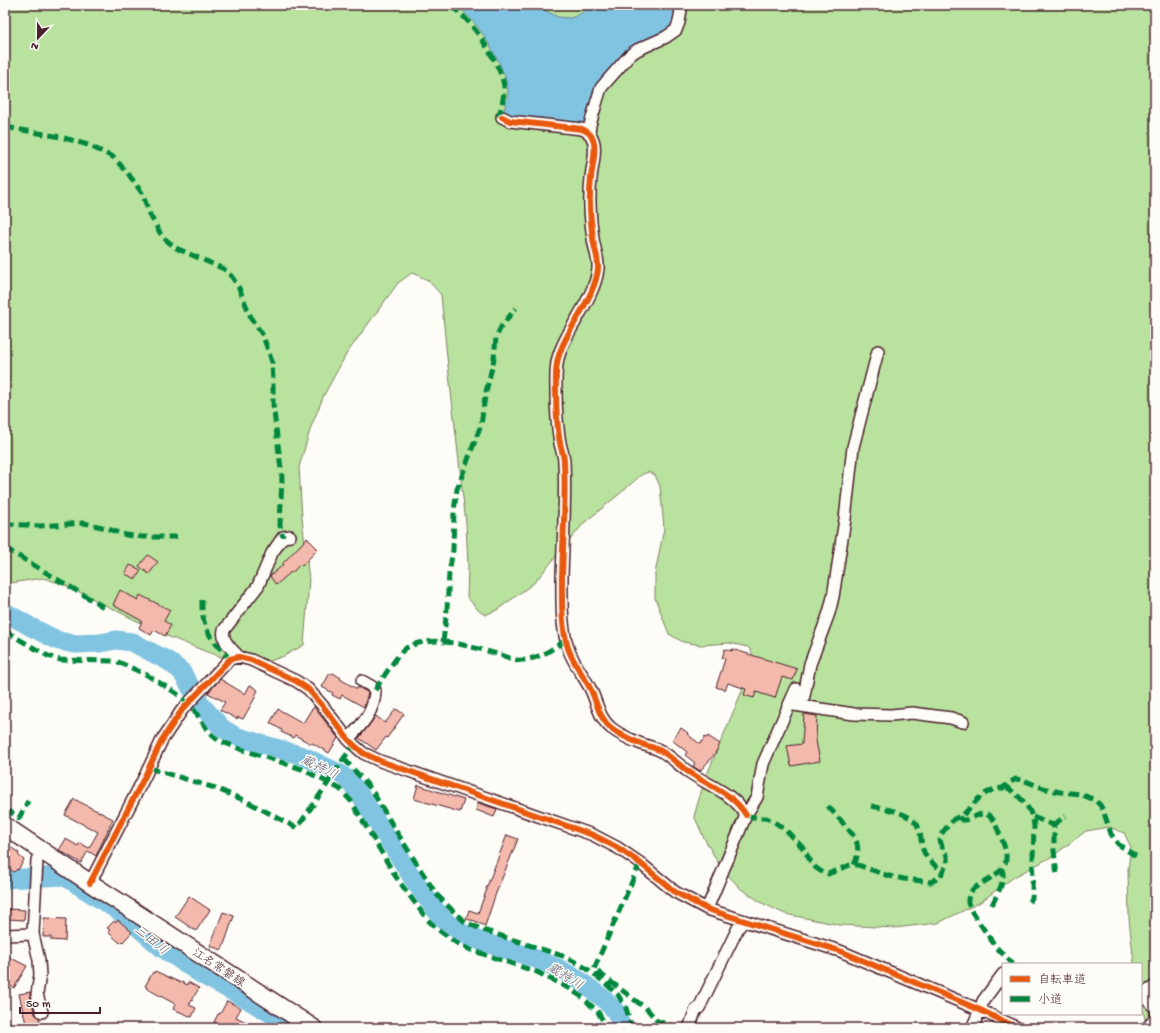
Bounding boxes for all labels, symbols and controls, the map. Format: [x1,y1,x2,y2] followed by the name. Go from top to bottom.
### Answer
[18,18,58,58] north arrow
[29,39,41,52] text: N
[298,752,340,784] water label: 蔵持川
[131,923,170,959] water label: 三田川
[189,946,247,991] street label: 江名常磐線
[544,960,586,994] water label: 蔵持川
[1002,963,1142,1015] legend
[1038,973,1086,988] text: 自転車道
[20,989,100,1015] scale bar
[1038,993,1062,1008] text: 小道
[26,998,51,1012] text: 50 m

